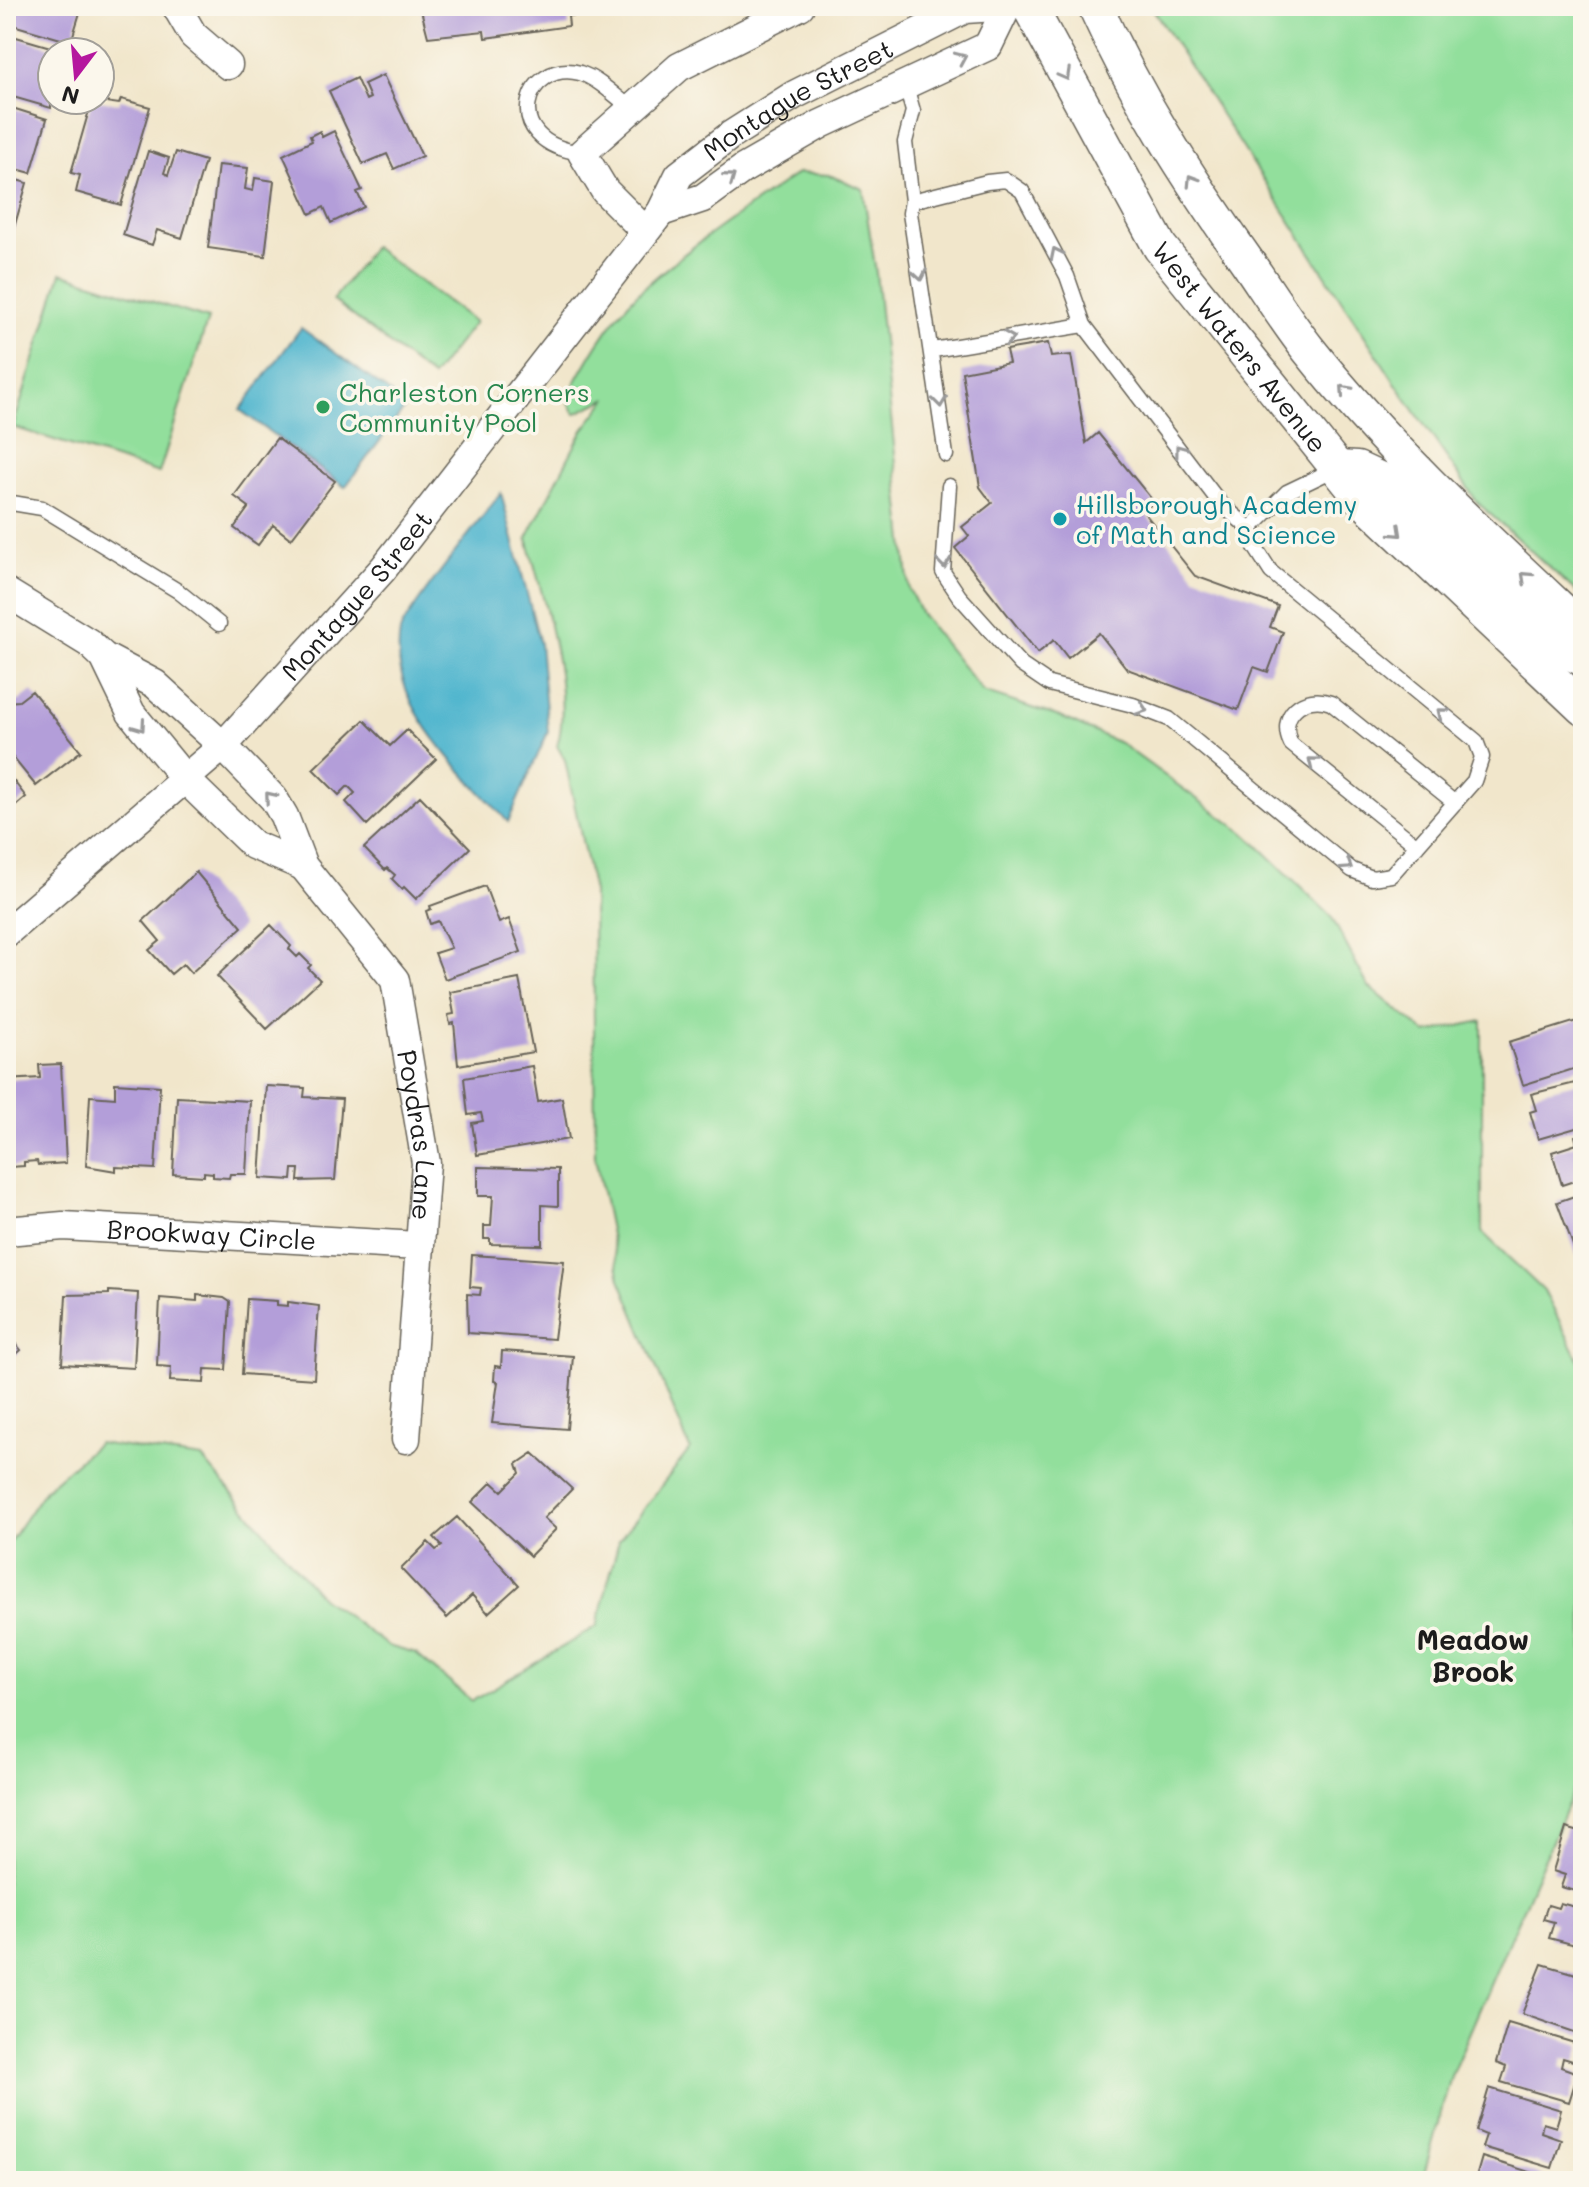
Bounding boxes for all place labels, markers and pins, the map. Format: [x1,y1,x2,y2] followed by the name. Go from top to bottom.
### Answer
[339,375,590,439] place label: Charleston Corners Community Pool
[314,398,332,416] marker: Charleston Corners Community Pool
[1076,487,1357,551] place label: Hillsborough Academy of Math and Science
[1051,510,1069,528] marker: Hillsborough Academy of Math and Science

